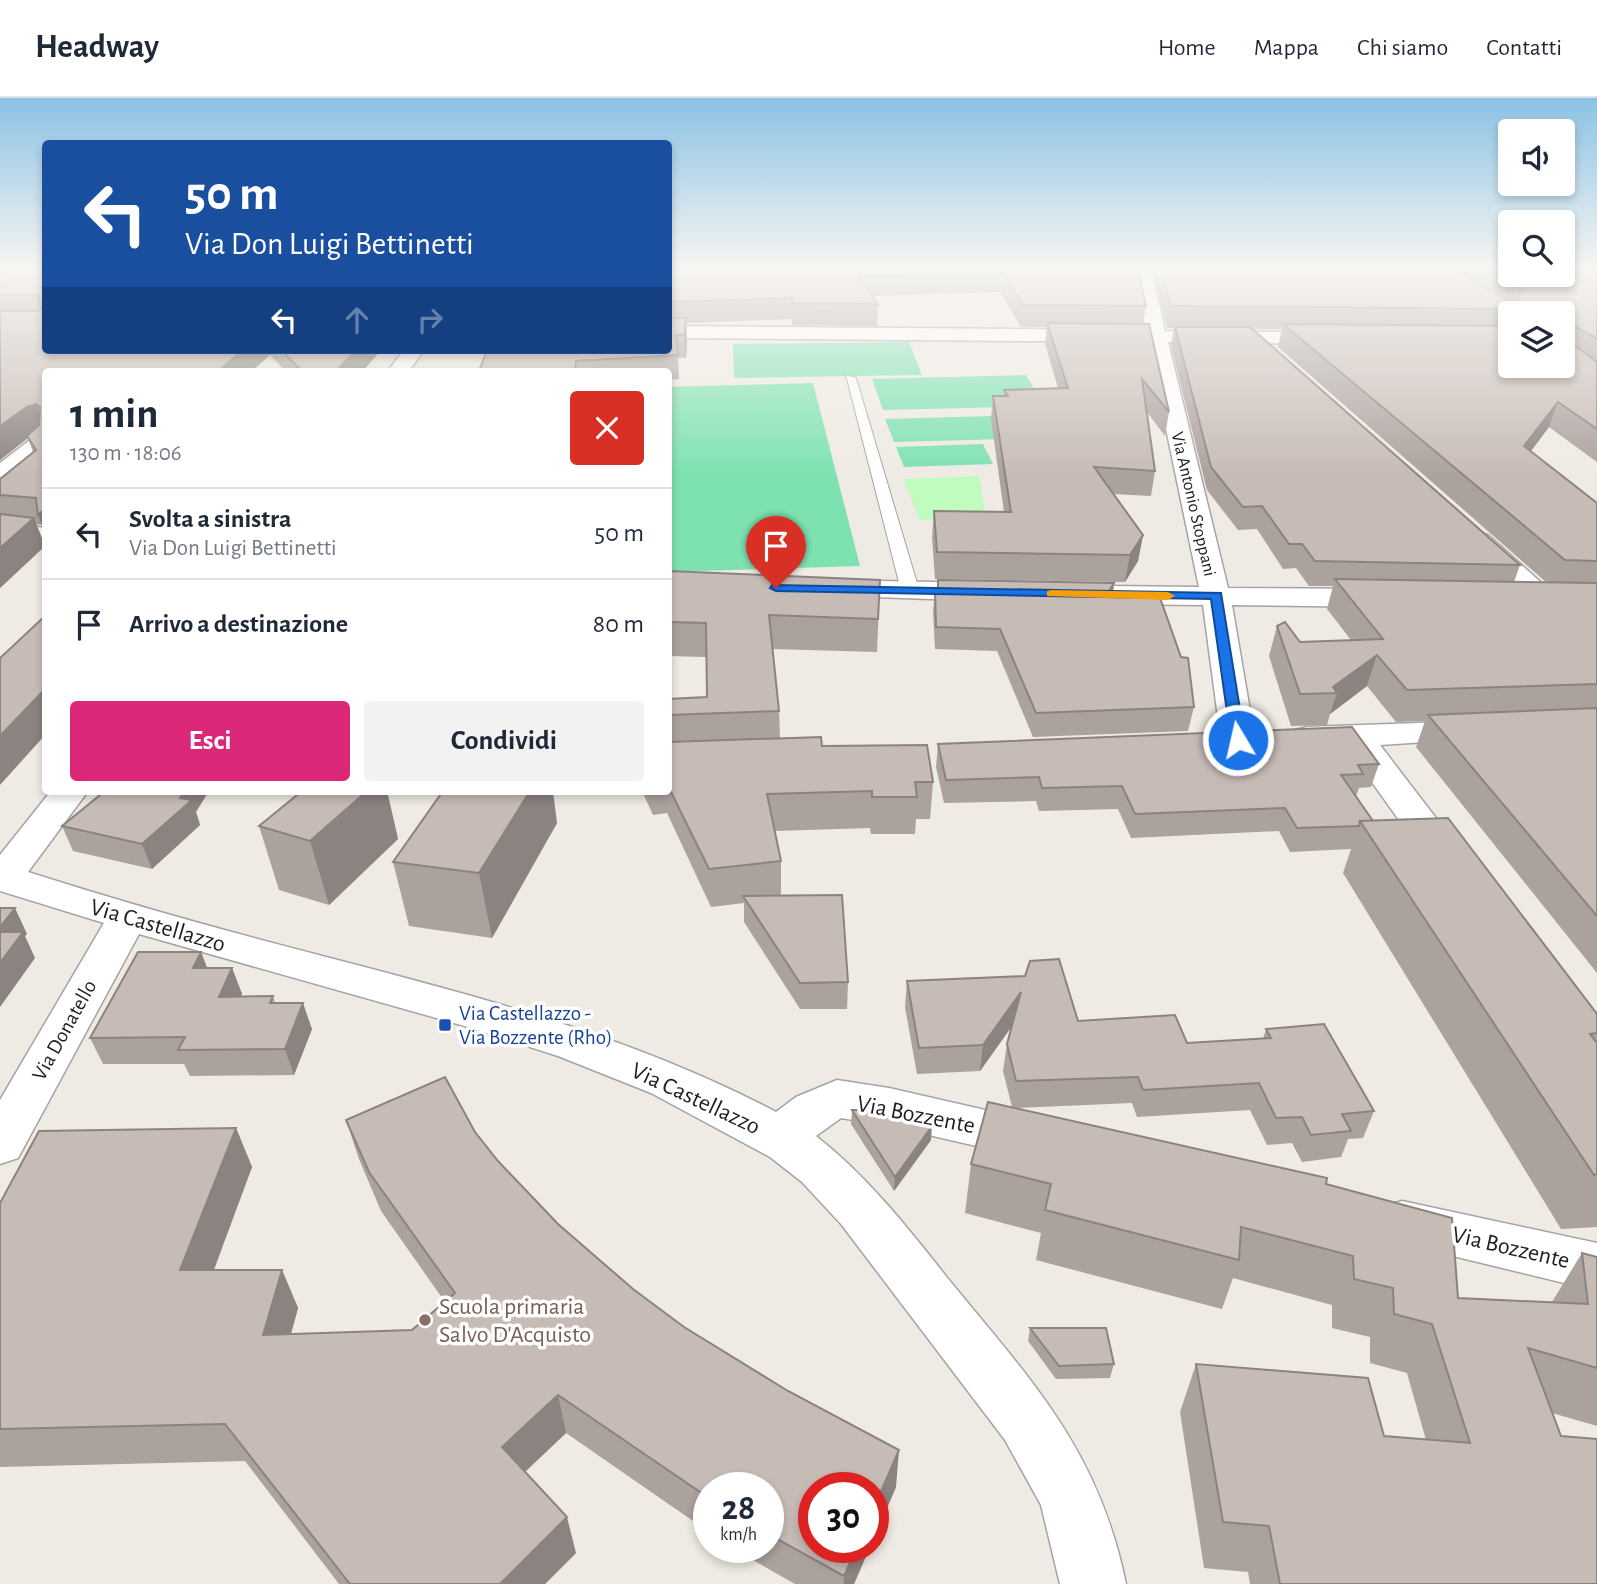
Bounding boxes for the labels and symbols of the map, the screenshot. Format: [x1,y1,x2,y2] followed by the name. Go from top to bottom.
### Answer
[1168,430,1218,578] street label: Via Antonio Stoppani
[746,516,806,588] pin
[1201,703,1275,777] position arrow
[87,895,228,957] street label: Via Castellazzo
[28,977,101,1084] street label: Via Donatello
[459,1003,612,1048] place label: Via Castellazzo - Via Bozzente (Rho)
[437,1017,453,1033] marker: Via Castellazzo - Via Bozzente (Rho)
[627,1059,764,1139] street label: Via Castellazzo
[855,1092,977,1138] street label: Via Bozzente
[1450,1223,1572,1273] street label: Via Bozzente
[439,1295,591,1347] place label: Scuola primaria Salvo D'Acquisto
[417,1312,433,1328] marker: Scuola primaria Salvo D'Acquisto
[798,1472,889,1563] speed limit sign: 30

